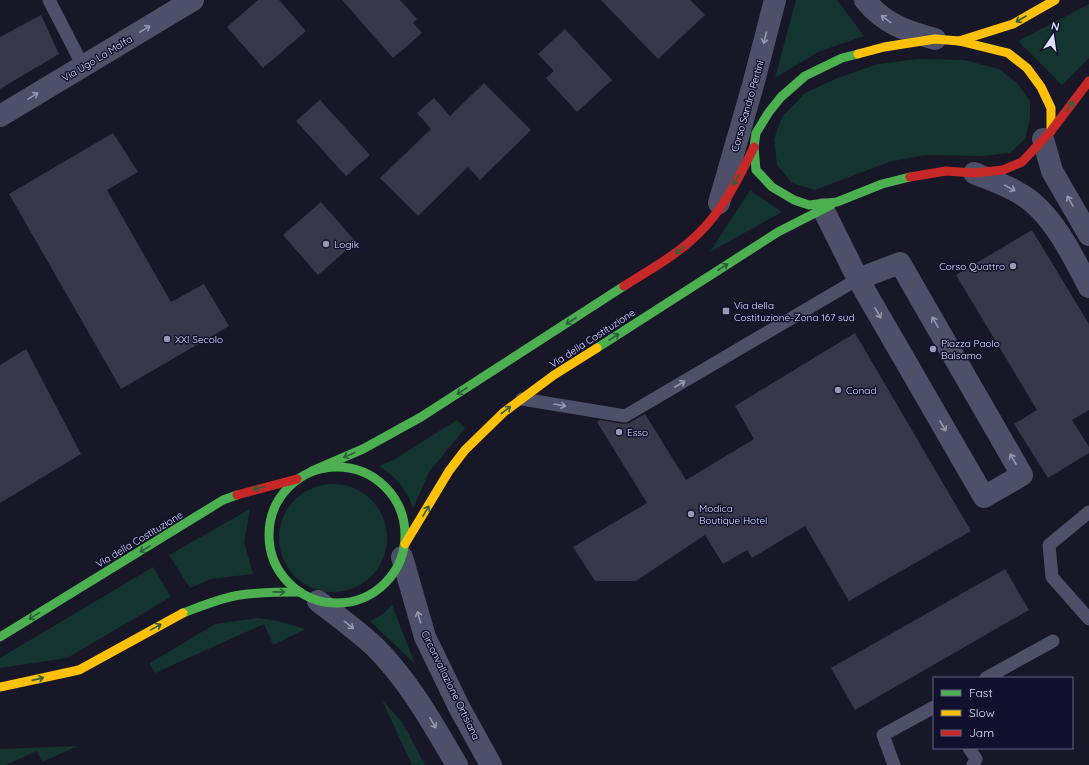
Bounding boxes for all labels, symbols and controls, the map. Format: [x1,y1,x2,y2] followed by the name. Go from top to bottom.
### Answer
[880,15,891,23] one-way arrow
[1016,16,1028,24] one-way arrow
[1033,16,1073,56] north arrow
[1050,19,1061,34] text: N
[139,25,151,33] one-way arrow
[761,31,769,44] one-way arrow
[60,32,135,85] street label: Via Ugo La Malfa
[728,59,767,153] street label: Corso Sandro Pertini
[27,92,39,100] one-way arrow
[1066,100,1074,111] one-way arrow
[732,174,740,186] one-way arrow
[1003,185,1015,193] one-way arrow
[1065,195,1073,207] one-way arrow
[334,238,359,251] place label: Logik
[321,239,331,249] marker: Logik
[674,245,685,254] one-way arrow
[939,260,1005,273] place label: Corso Quattro
[1008,261,1018,271] marker: Corso Quattro
[718,263,729,271] one-way arrow
[734,299,855,324] place label: Via della Costituzione-Zona 167 sud
[547,306,638,371] street label: Via della Costituzione
[721,306,731,316] marker: Via della Costituzione-Zona 167 sud
[874,307,882,318] one-way arrow
[930,316,938,328] one-way arrow
[566,317,577,325] one-way arrow
[175,333,223,346] place label: XXI Secolo
[608,333,620,341] one-way arrow
[162,334,172,344] marker: XXI Secolo
[941,337,1000,362] place label: Piazza Paolo Balsamo
[928,344,938,354] marker: Piazza Paolo Balsamo
[674,379,686,387] one-way arrow
[846,384,876,397] place label: Conad
[833,385,843,395] marker: Conad
[456,387,467,395] one-way arrow
[553,401,566,409] one-way arrow
[501,406,512,414] one-way arrow
[939,420,947,432] one-way arrow
[627,426,648,439] place label: Esso
[614,427,624,437] marker: Esso
[343,452,355,460] one-way arrow
[1008,453,1016,465] one-way arrow
[253,485,266,492] one-way arrow
[699,502,767,527] place label: Modica Boutique Hotel
[422,505,430,517] one-way arrow
[94,508,185,570] street label: Via della Costituzione
[686,509,696,519] marker: Modica Boutique Hotel
[139,545,151,553] one-way arrow
[272,588,285,596] one-way arrow
[415,611,422,624] one-way arrow
[29,612,40,620] one-way arrow
[343,620,354,629] one-way arrow
[150,622,162,630] one-way arrow
[418,628,483,742] street label: Circonvallazione Ortisiana
[31,675,44,683] one-way arrow
[933,677,1073,749] legend
[969,685,993,700] text: Fast
[969,705,995,720] text: Slow
[429,717,437,729] one-way arrow
[969,725,994,740] text: Jam

